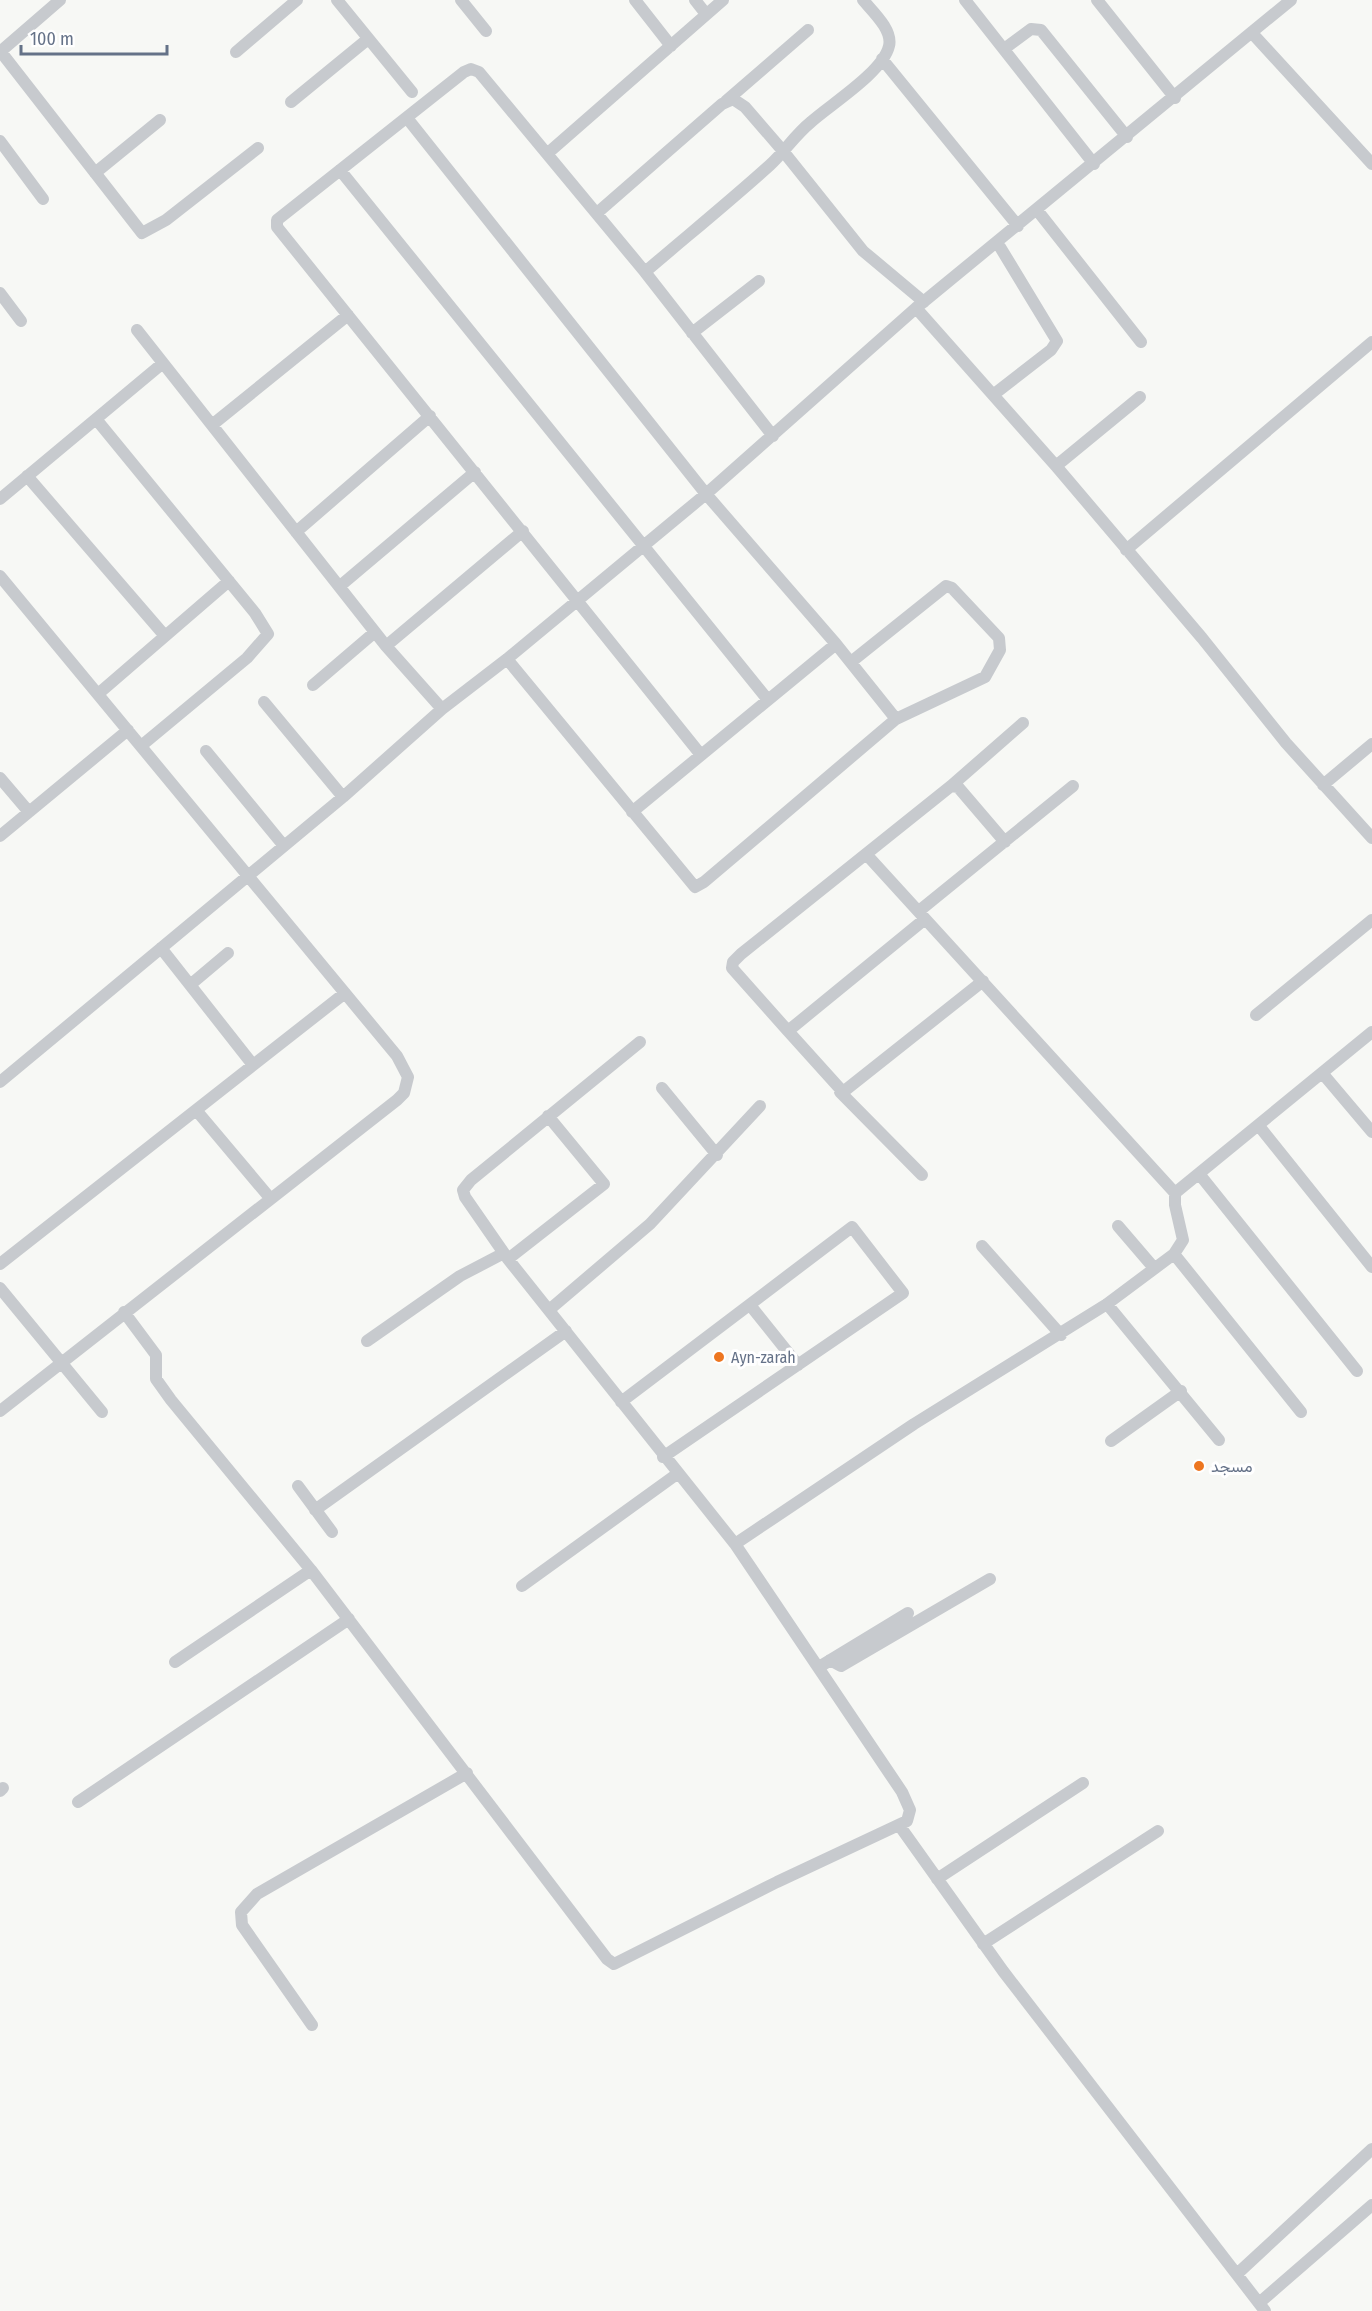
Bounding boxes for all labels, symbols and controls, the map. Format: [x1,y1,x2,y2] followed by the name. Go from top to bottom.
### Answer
[21,18,166,56] scale bar
[30,28,74,50] text: 100 m
[731,1348,796,1367] place label: Ayn-zarah
[712,1350,726,1364] marker: Ayn-zarah
[1211,1457,1252,1476] place label: مسجد
[1192,1459,1206,1473] marker: مسجد

